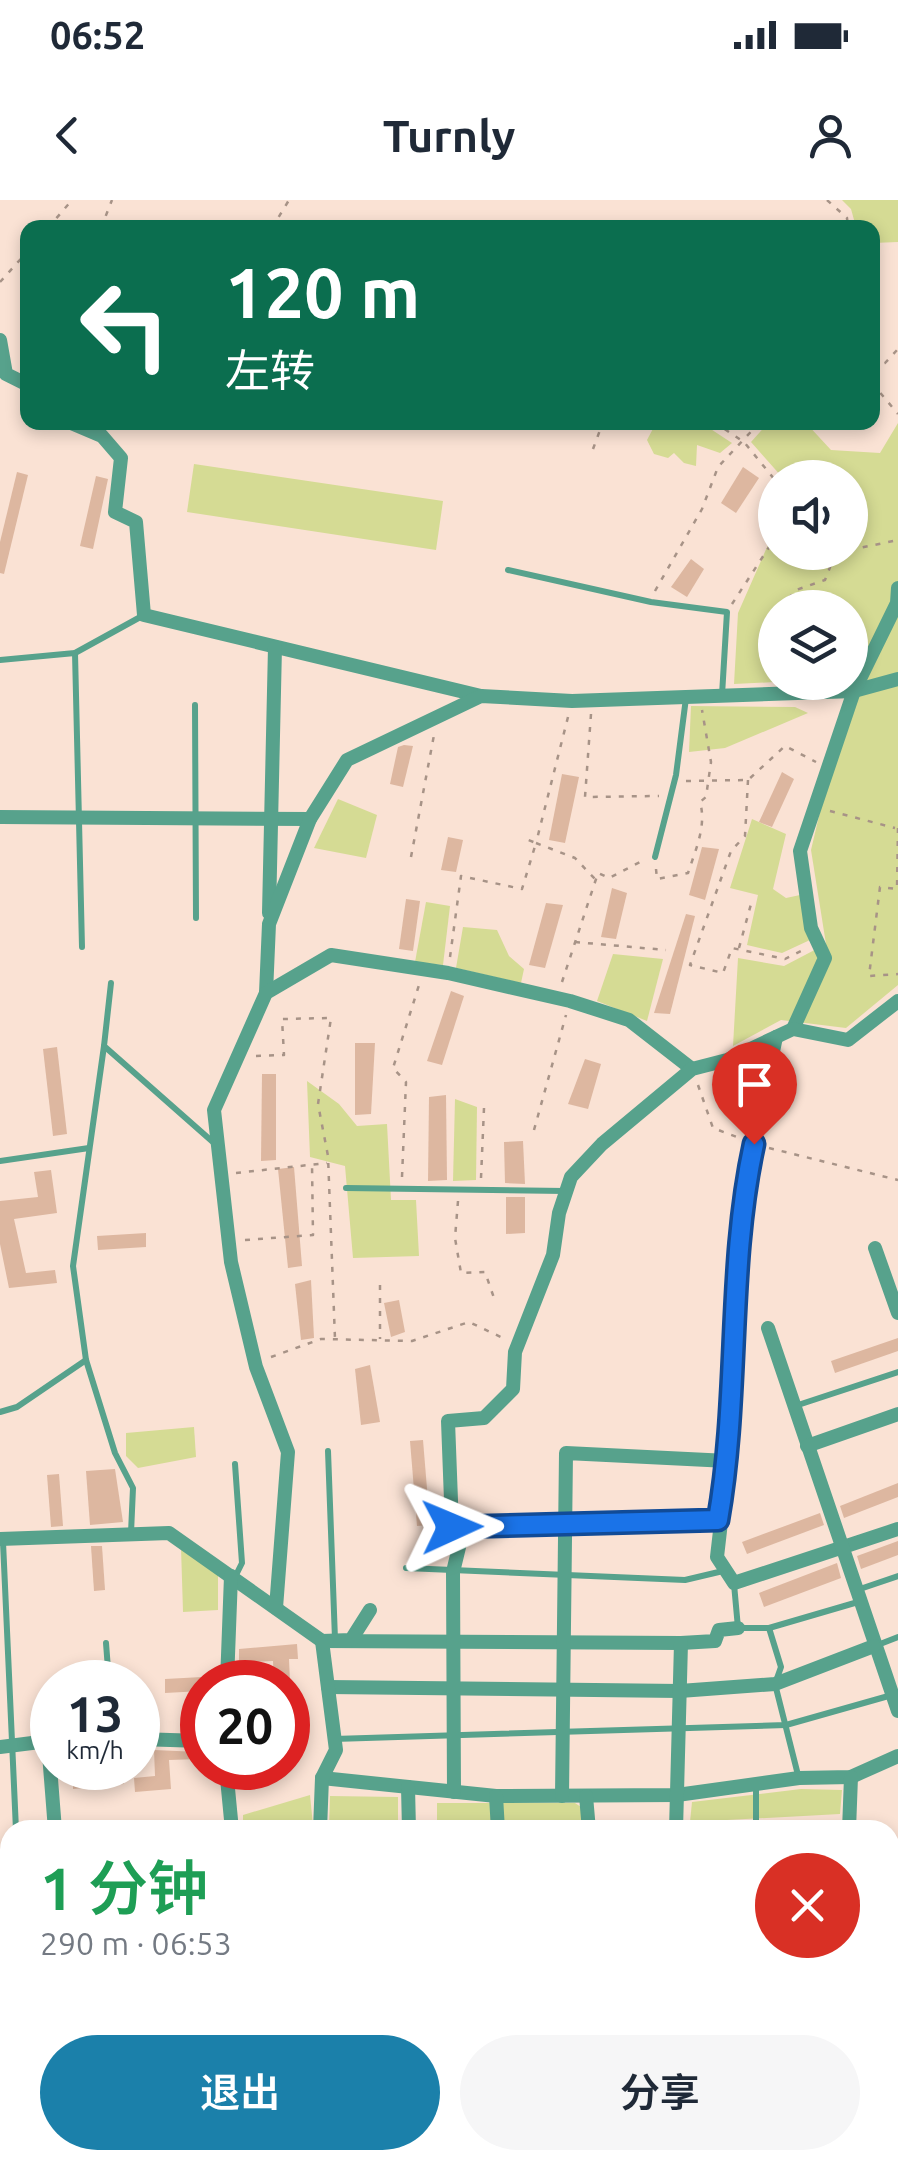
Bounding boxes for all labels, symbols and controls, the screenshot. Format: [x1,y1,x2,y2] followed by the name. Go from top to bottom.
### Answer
[50,14,145,56] text: 06:52
[40,108,95,163] icon: back
[803,108,858,163] icon: person
[383,110,515,161] text: Turnly
[225,253,420,331] text: 120 m
[60,260,190,390] icon: left
[225,345,315,396] text: 左转
[758,460,868,700] map controls
[758,460,868,570] button: sound
[758,590,868,700] button: layers
[712,1042,797,1145] pin
[727,1057,782,1112] icon: arrive
[400,1475,504,1579] position arrow
[180,1660,310,1790] speed limit sign: 20
[67,1685,123,1741] text: 13
[66,1736,124,1764] text: km/h
[755,1853,860,1958] button: close
[40,1854,208,1921] text: 1 分钟
[40,1925,232,1961] text: 290 m · 06:53
[40,2035,440,2150] button: 退出
[460,2035,860,2150] button: 分享

